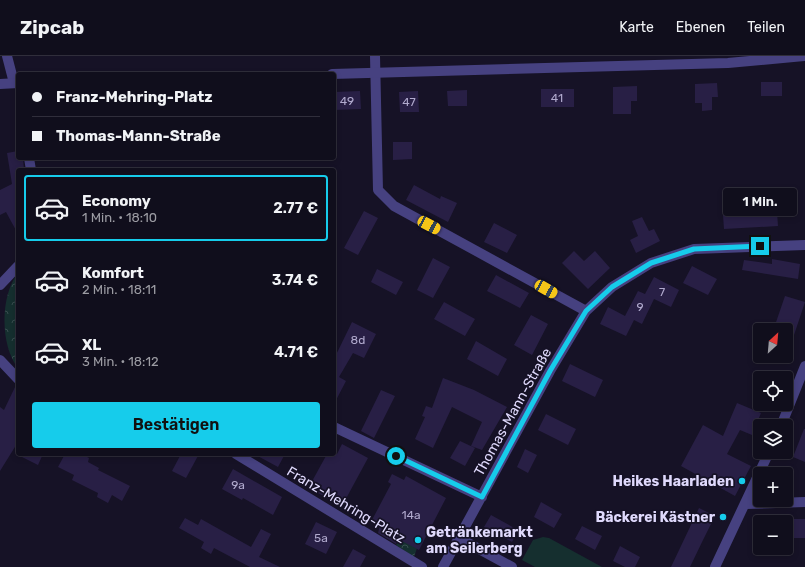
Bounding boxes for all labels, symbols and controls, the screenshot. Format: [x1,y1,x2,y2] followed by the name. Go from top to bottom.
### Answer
[20,16,84,39] text: Zipcab
[619,19,654,36] text: Karte
[676,19,725,36] text: Ebenen
[747,19,785,36] text: Teilen
[56,88,213,106] text: Franz-Mehring-Platz
[551,91,563,105] house number: 41
[340,94,354,108] house number: 49
[402,95,416,109] house number: 47
[56,127,221,145] text: Thomas-Mann-Straße
[723,188,797,216] callout: 1 Min.
[34,190,70,226] icon: car
[82,192,151,210] text: Economy
[742,194,778,209] text: 1 Min.
[273,199,318,217] text: 2.77 €
[82,210,157,225] text: 1 Min. · 18:10
[416,214,442,236] car
[751,237,769,255] route end
[34,262,70,298] icon: car
[82,264,144,282] text: Komfort
[272,271,318,289] text: 3.74 €
[533,278,559,300] car
[82,282,156,297] text: 2 Min. · 18:11
[659,285,665,299] house number: 7
[636,300,644,314] house number: 9
[753,323,793,363] north arrow
[753,323,793,555] map controls
[351,333,365,347] house number: 8d
[34,334,70,370] icon: car
[82,336,101,354] text: XL
[274,343,318,361] text: 4.71 €
[471,345,555,479] street label: Thomas-Mann-Straße
[82,354,159,369] text: 3 Min. · 18:12
[753,371,793,411] button: locate
[32,402,320,448] button: Bestätigen
[753,419,793,459] button: layers
[387,447,405,465] route start
[284,463,408,547] street label: Franz-Mehring-Platz
[753,467,793,507] button: +
[613,473,734,490] place label: Heikes Haarladen
[737,476,747,486] marker: Heikes Haarladen
[231,478,245,492] house number: 9a
[401,508,421,522] house number: 14a
[595,509,716,526] place label: Bäckerei Kästner
[718,512,728,522] marker: Bäckerei Kästner
[753,515,793,555] button: −
[426,524,533,557] place label: Getränkemarkt am Seilerberg
[314,531,328,545] house number: 5a
[413,535,423,545] marker: Getränkemarkt am Seilerberg

